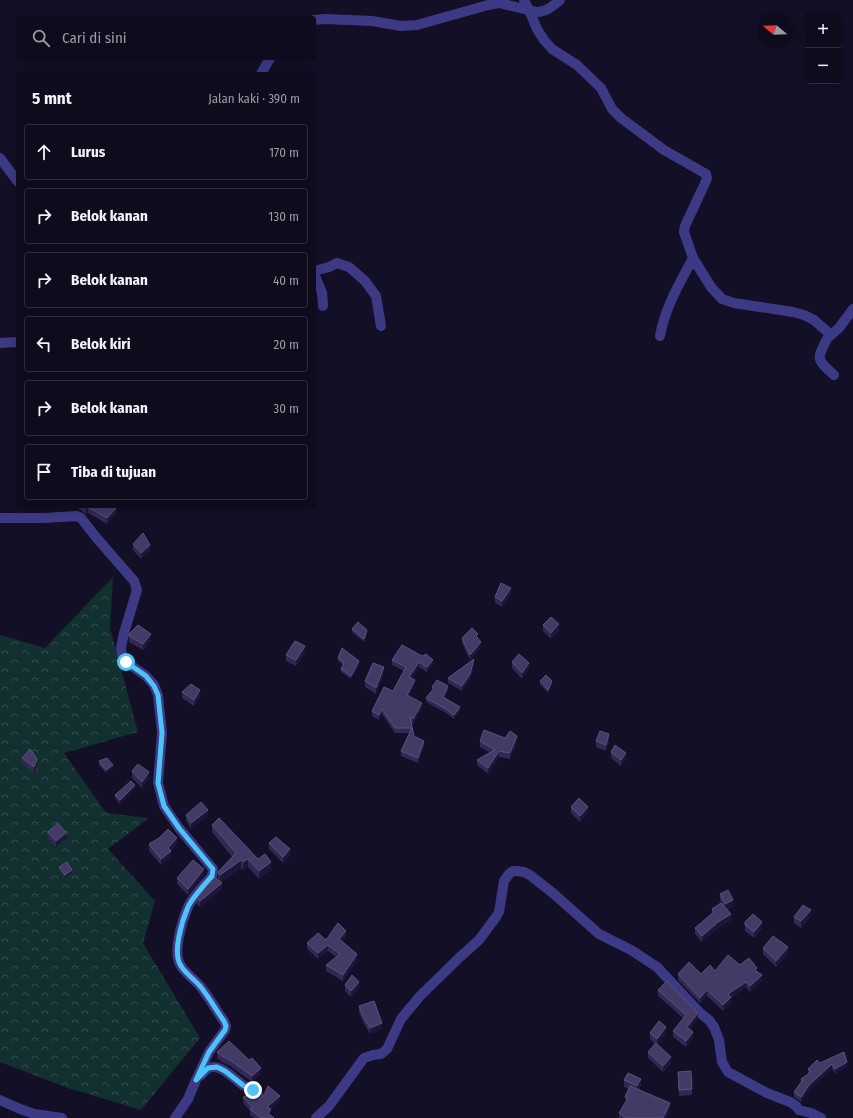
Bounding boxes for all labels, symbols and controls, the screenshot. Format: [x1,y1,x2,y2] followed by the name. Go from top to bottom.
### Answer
[757,12,793,48] north arrow
[805,12,841,84] map controls
[805,12,841,48] button: +
[16,16,316,60] search box
[30,27,52,49] icon: search
[62,29,127,47] text: Cari di sini
[805,48,841,84] button: −
[32,88,72,109] text: 5 mnt
[208,91,300,106] text: Jalan kaki · 390 m
[33,141,55,163] icon: ahead
[71,143,105,161] text: Lurus
[269,145,299,160] text: 170 m
[33,205,55,227] icon: right
[71,207,148,225] text: Belok kanan
[268,209,299,224] text: 130 m
[33,269,55,291] icon: right
[71,271,148,289] text: Belok kanan
[273,273,299,288] text: 40 m
[33,333,55,355] icon: left
[71,335,131,353] text: Belok kiri
[273,337,299,352] text: 20 m
[33,397,55,419] icon: right
[71,399,148,417] text: Belok kanan
[273,401,299,416] text: 30 m
[33,461,55,483] icon: arrive
[71,463,156,481] text: Tiba di tujuan
[117,653,135,671] route start
[244,1081,262,1099] route end

